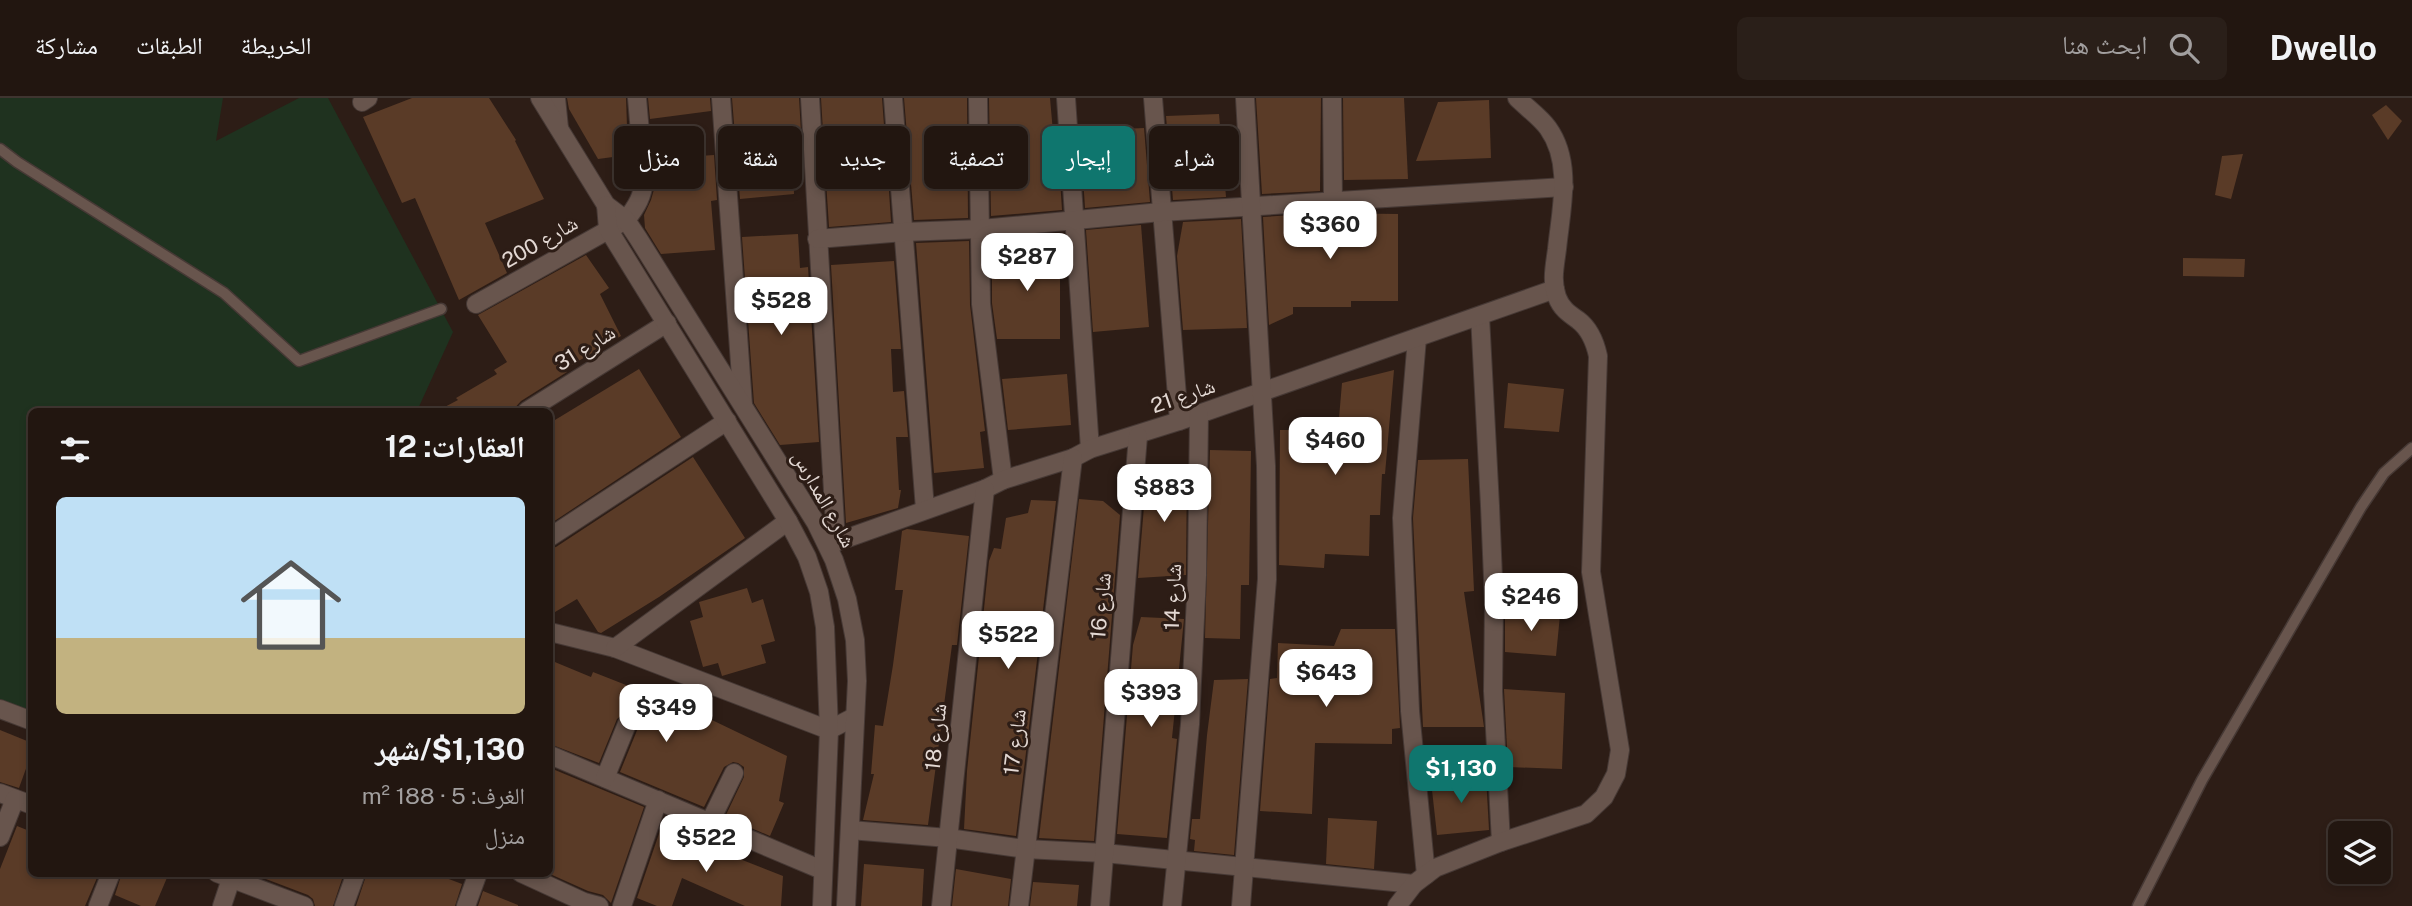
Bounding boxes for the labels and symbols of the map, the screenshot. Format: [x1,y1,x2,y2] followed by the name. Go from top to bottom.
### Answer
[1289,202,1371,261] pin: $360
[498,210,582,274] street label: شارع 200
[986,234,1068,293] pin: $287
[740,278,822,337] pin: $528
[550,319,620,377] street label: شارع 31
[1148,373,1218,419] street label: شارع 21
[1294,418,1376,477] pin: $460
[787,446,861,552] street label: شارع المدارس
[1123,464,1205,524] pin: $883
[1159,563,1187,631] street label: شارع 14
[1085,572,1117,640] street label: شارع 16
[1490,574,1572,633] pin: $246
[967,612,1049,671] pin: $522
[1285,650,1367,709] pin: $643
[1110,670,1192,729] pin: $393
[625,684,707,744] pin: $349
[920,702,952,772] street label: شارع 18
[998,708,1032,776] street label: شارع 17
[1404,746,1518,805] pin: $1,130
[665,814,747,874] pin: $522

